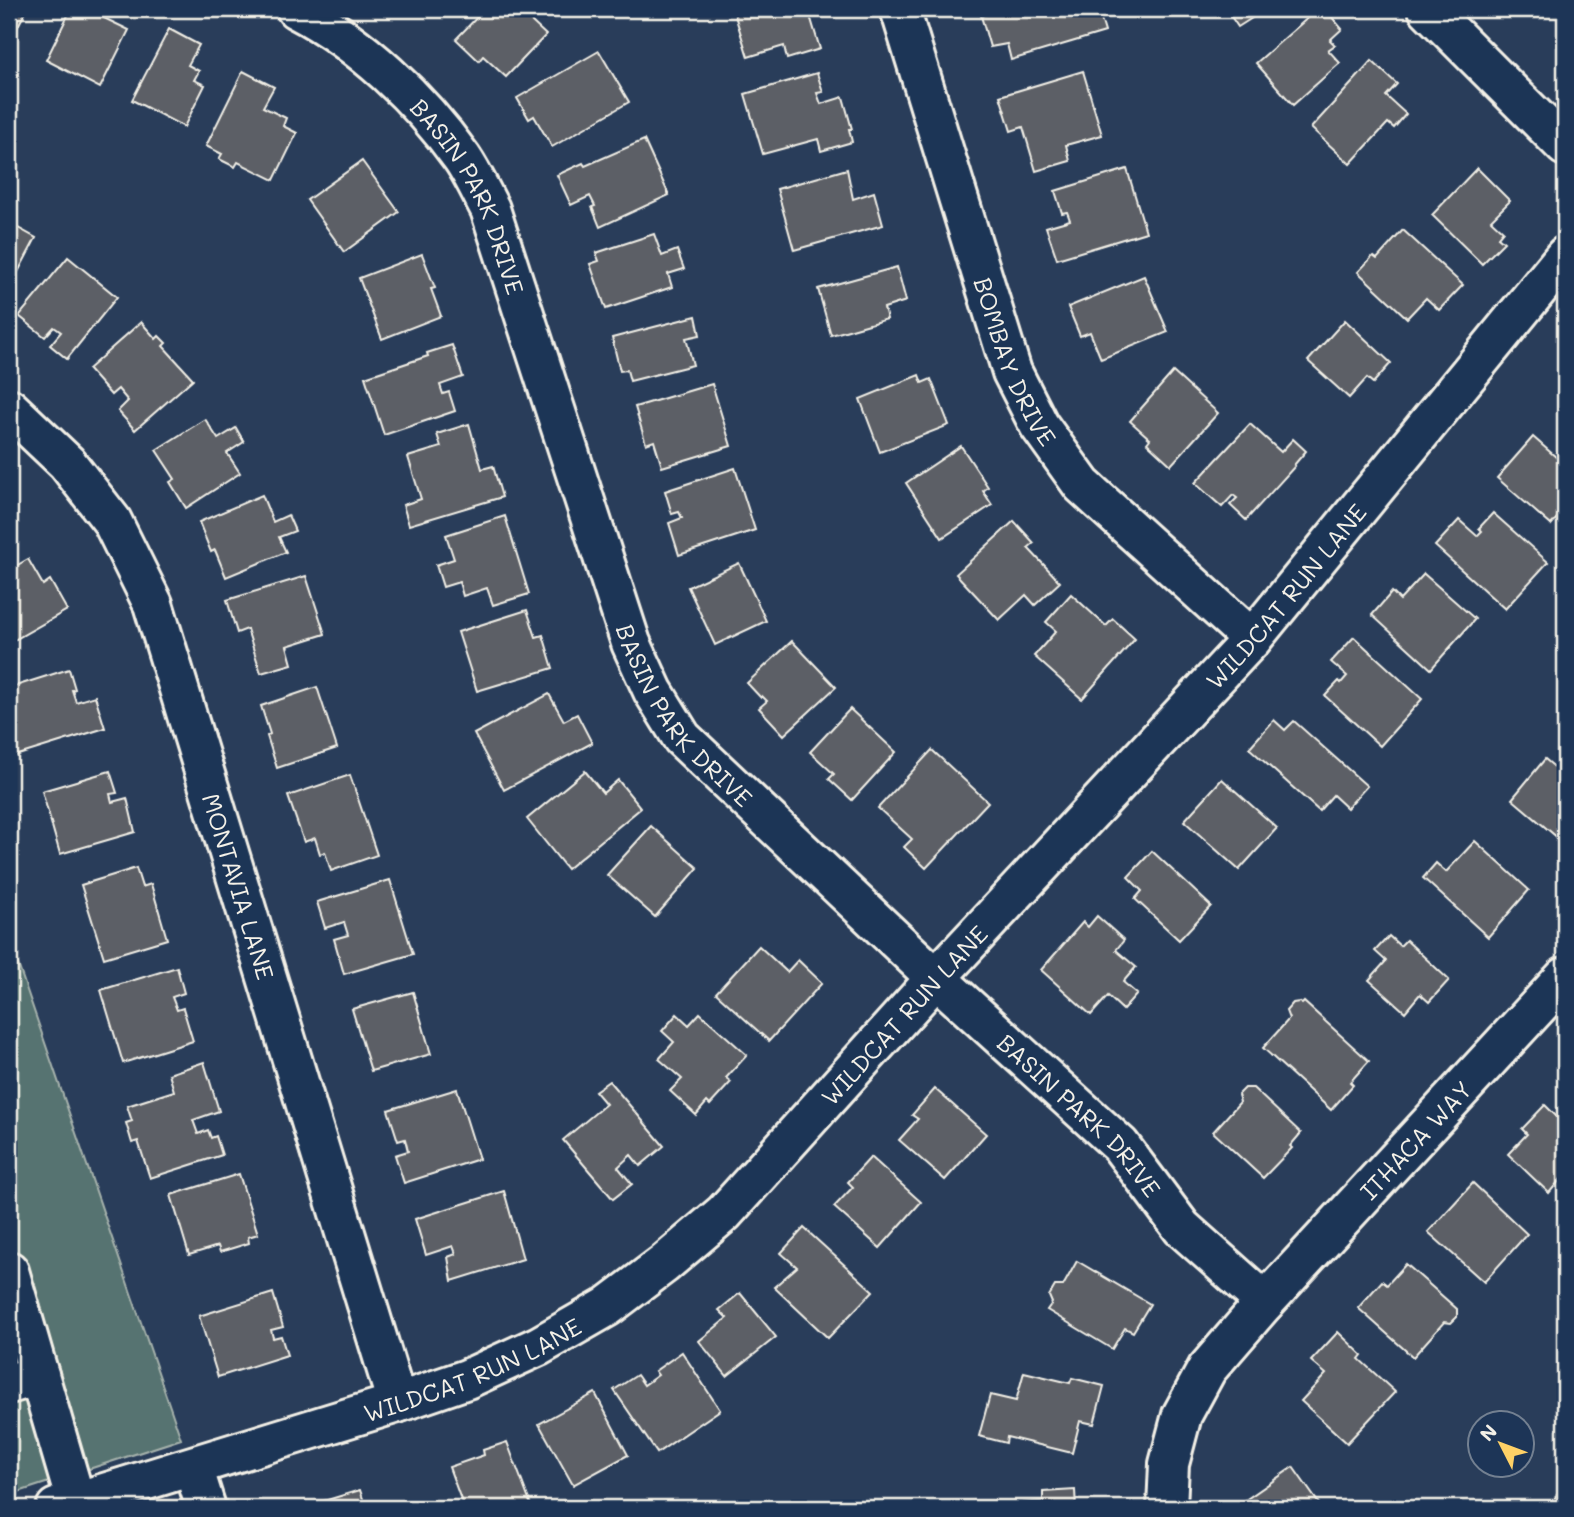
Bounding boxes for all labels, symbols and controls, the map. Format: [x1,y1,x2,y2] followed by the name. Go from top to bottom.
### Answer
[404,91,532,298] street label: BASIN PARK DRIVE
[968,273,1064,451] street label: BOMBAY DRIVE
[1198,497,1372,695] street label: WILDCAT RUN LANE
[610,620,760,813] street label: BASIN PARK DRIVE
[196,789,282,983] street label: MONTAVIA LANE
[814,918,993,1111] street label: WILDCAT RUN LANE
[992,1026,1168,1203] street label: BASIN PARK DRIVE
[1352,1073,1478,1205] street label: ITHACA WAY
[360,1310,586,1428] street label: WILDCAT RUN LANE
[1466,1408,1536,1478] north arrow
[1474,1419,1502,1446] text: N

